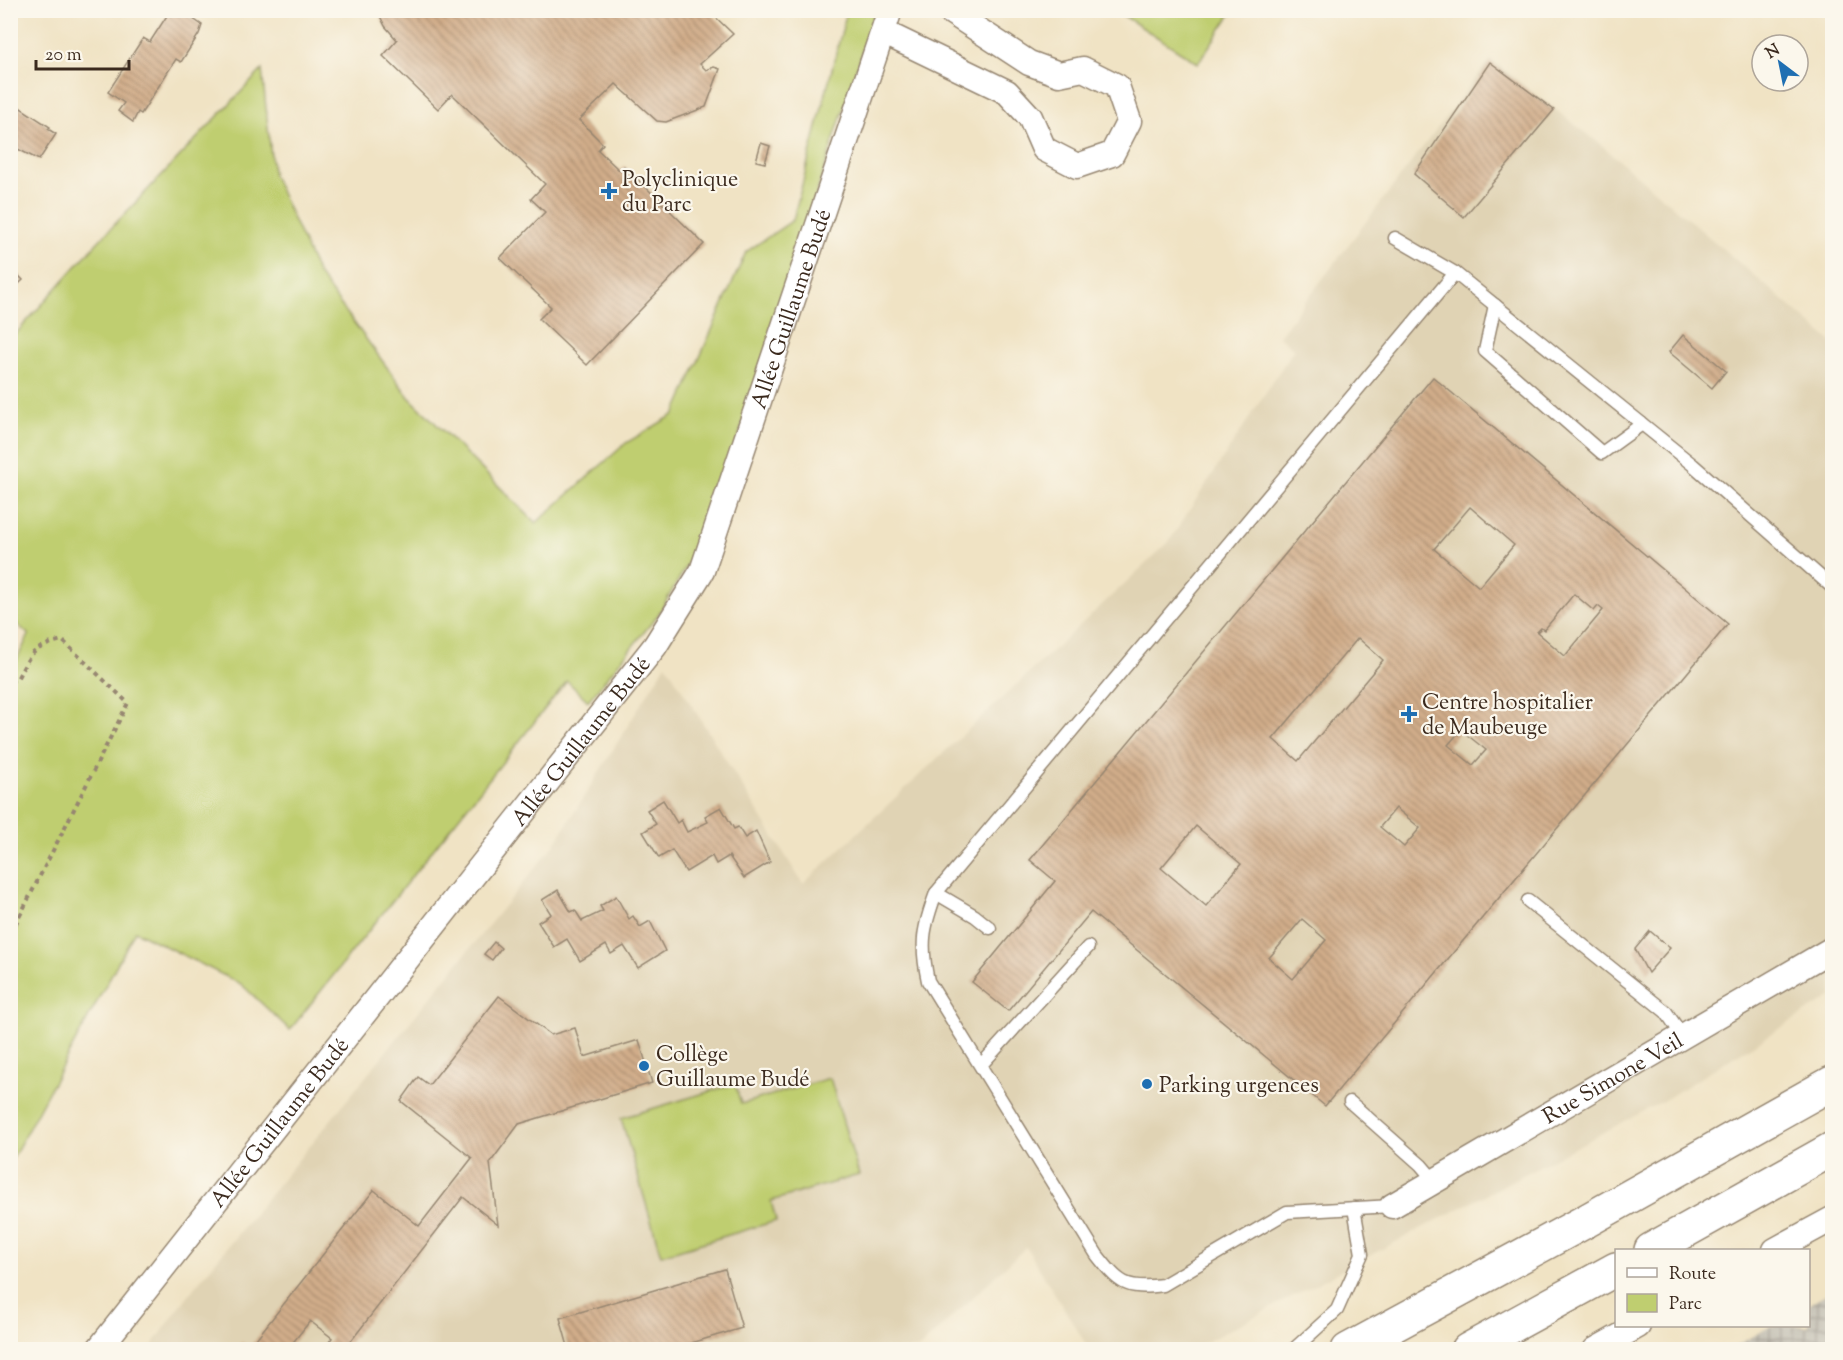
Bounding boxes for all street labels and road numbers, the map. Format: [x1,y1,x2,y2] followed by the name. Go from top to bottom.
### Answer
[744,205,841,414] street label: Allée Guillaume Budé
[505,651,660,834] street label: Allée Guillaume Budé
[1537,1026,1690,1134] street label: Rue Simone Veil
[204,1032,358,1215] street label: Allée Guillaume Budé

